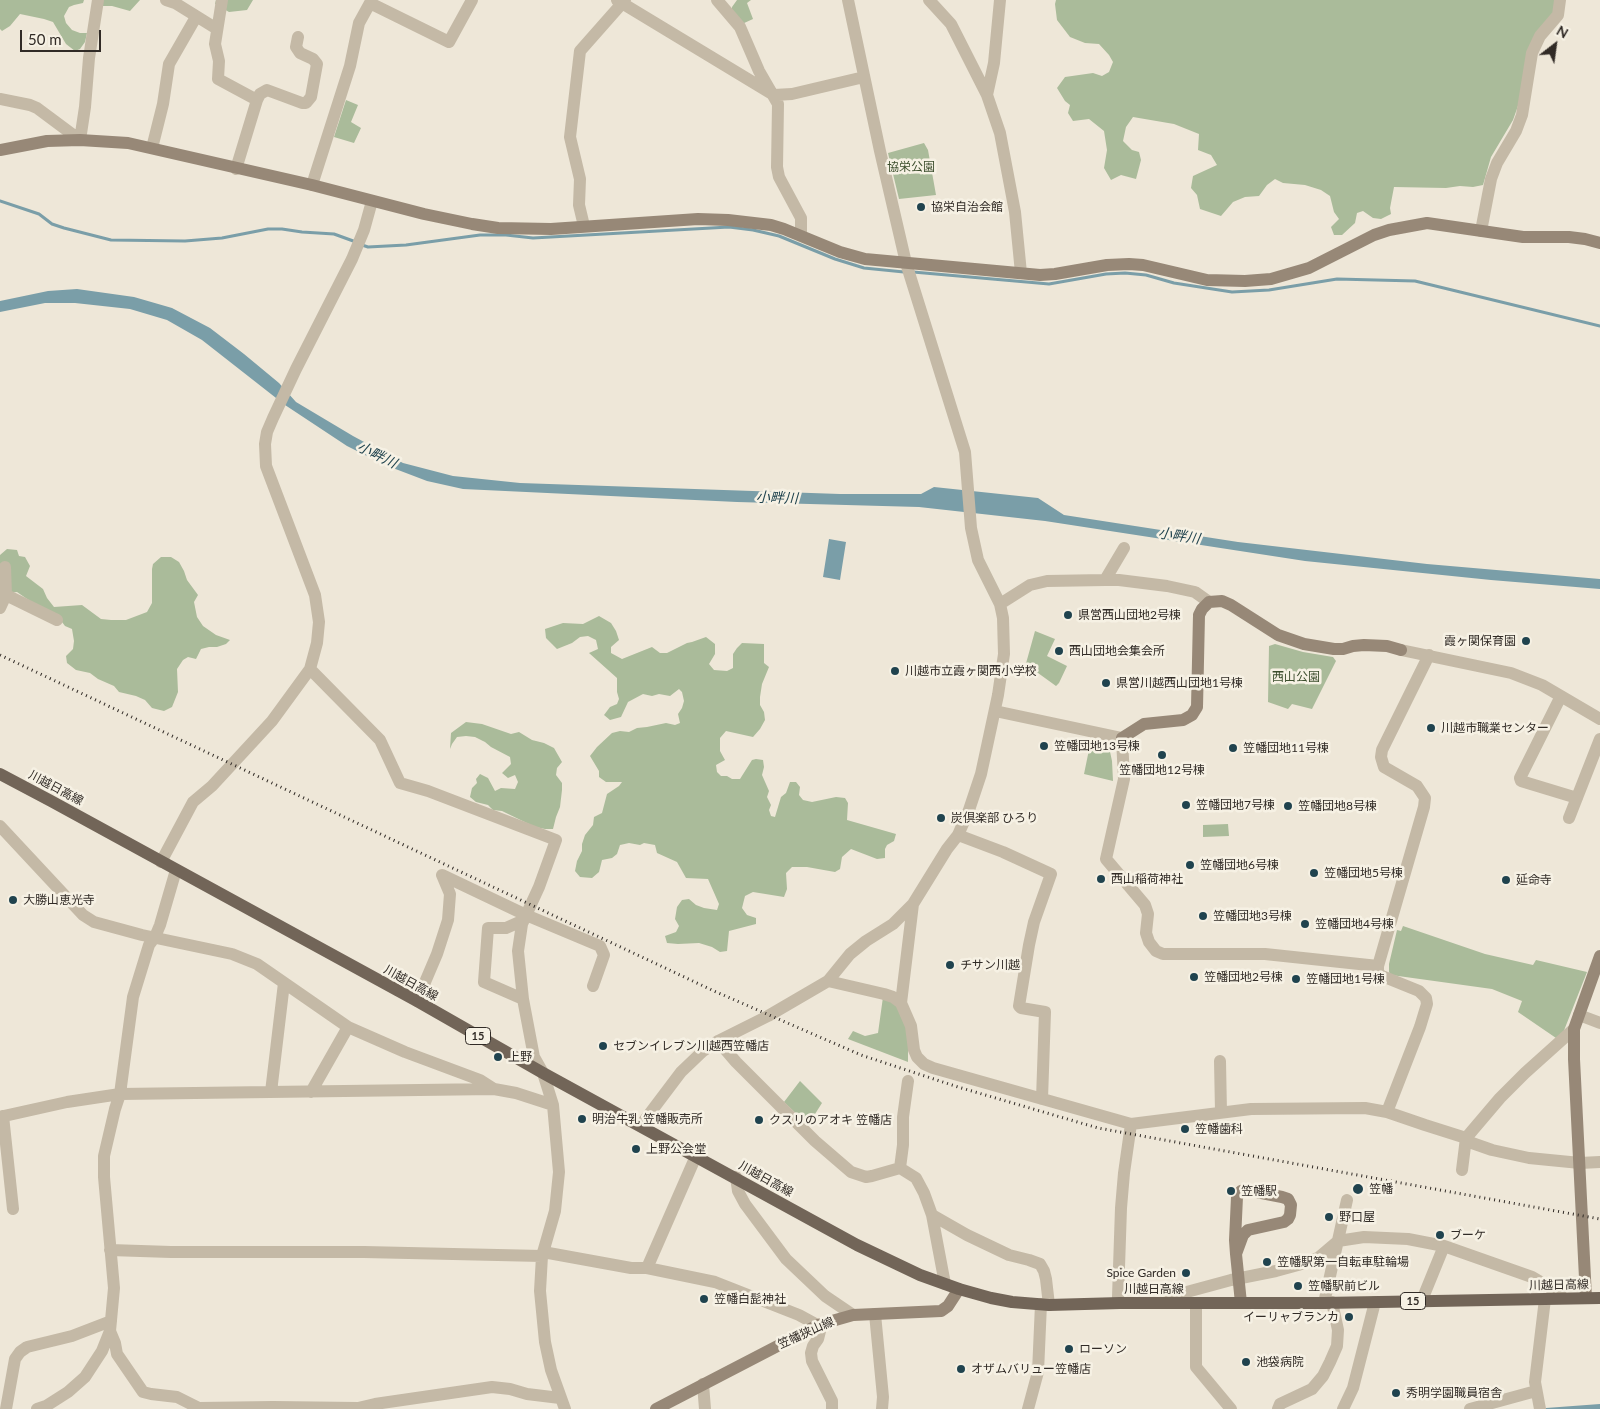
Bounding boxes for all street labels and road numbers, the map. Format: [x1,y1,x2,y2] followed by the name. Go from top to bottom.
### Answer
[26,768,86,808] street label: 川越日高線
[381,962,441,1004] street label: 川越日高線
[466,1028,490,1044] road number: 15
[736,1158,796,1200] street label: 川越日高線
[1529,1277,1589,1293] street label: 川越日高線
[1124,1282,1184,1296] street label: 川越日高線
[1400,1292,1426,1310] road number: 15
[776,1314,836,1352] street label: 笠幡狭山線

